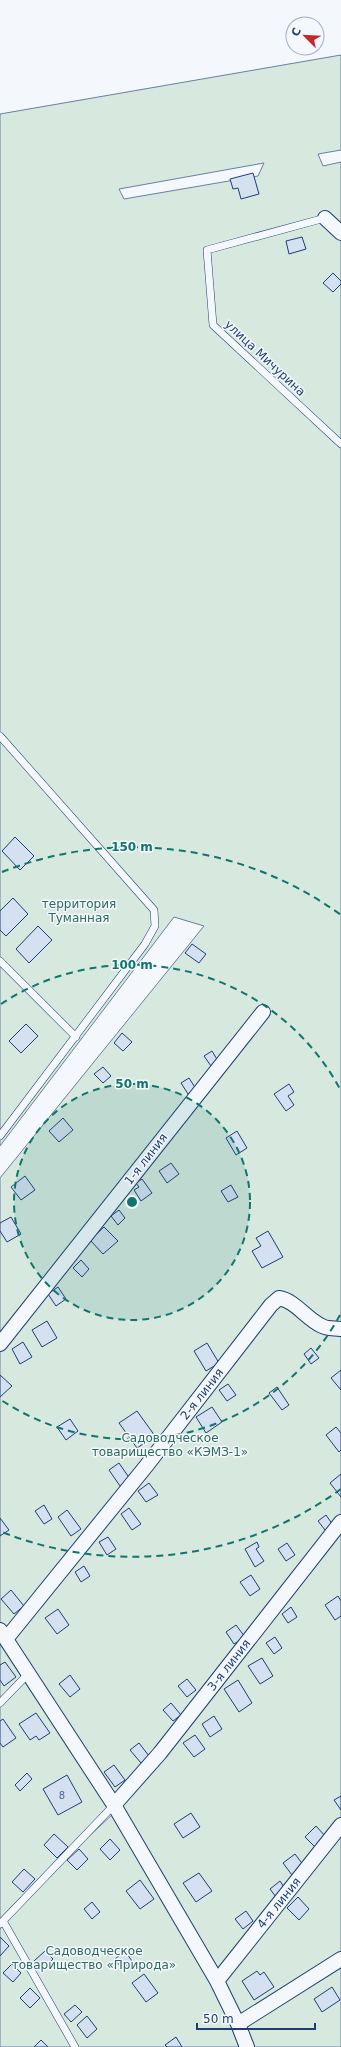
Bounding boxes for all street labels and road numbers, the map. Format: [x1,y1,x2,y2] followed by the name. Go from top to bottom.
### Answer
[222,317,308,399] street label: улица Мичурина
[122,1131,170,1187] street label: 1-я линия
[178,1366,226,1422] street label: 2-я линия
[205,1637,253,1693] street label: 3-я линия
[254,1875,304,1931] street label: 4-я линия

